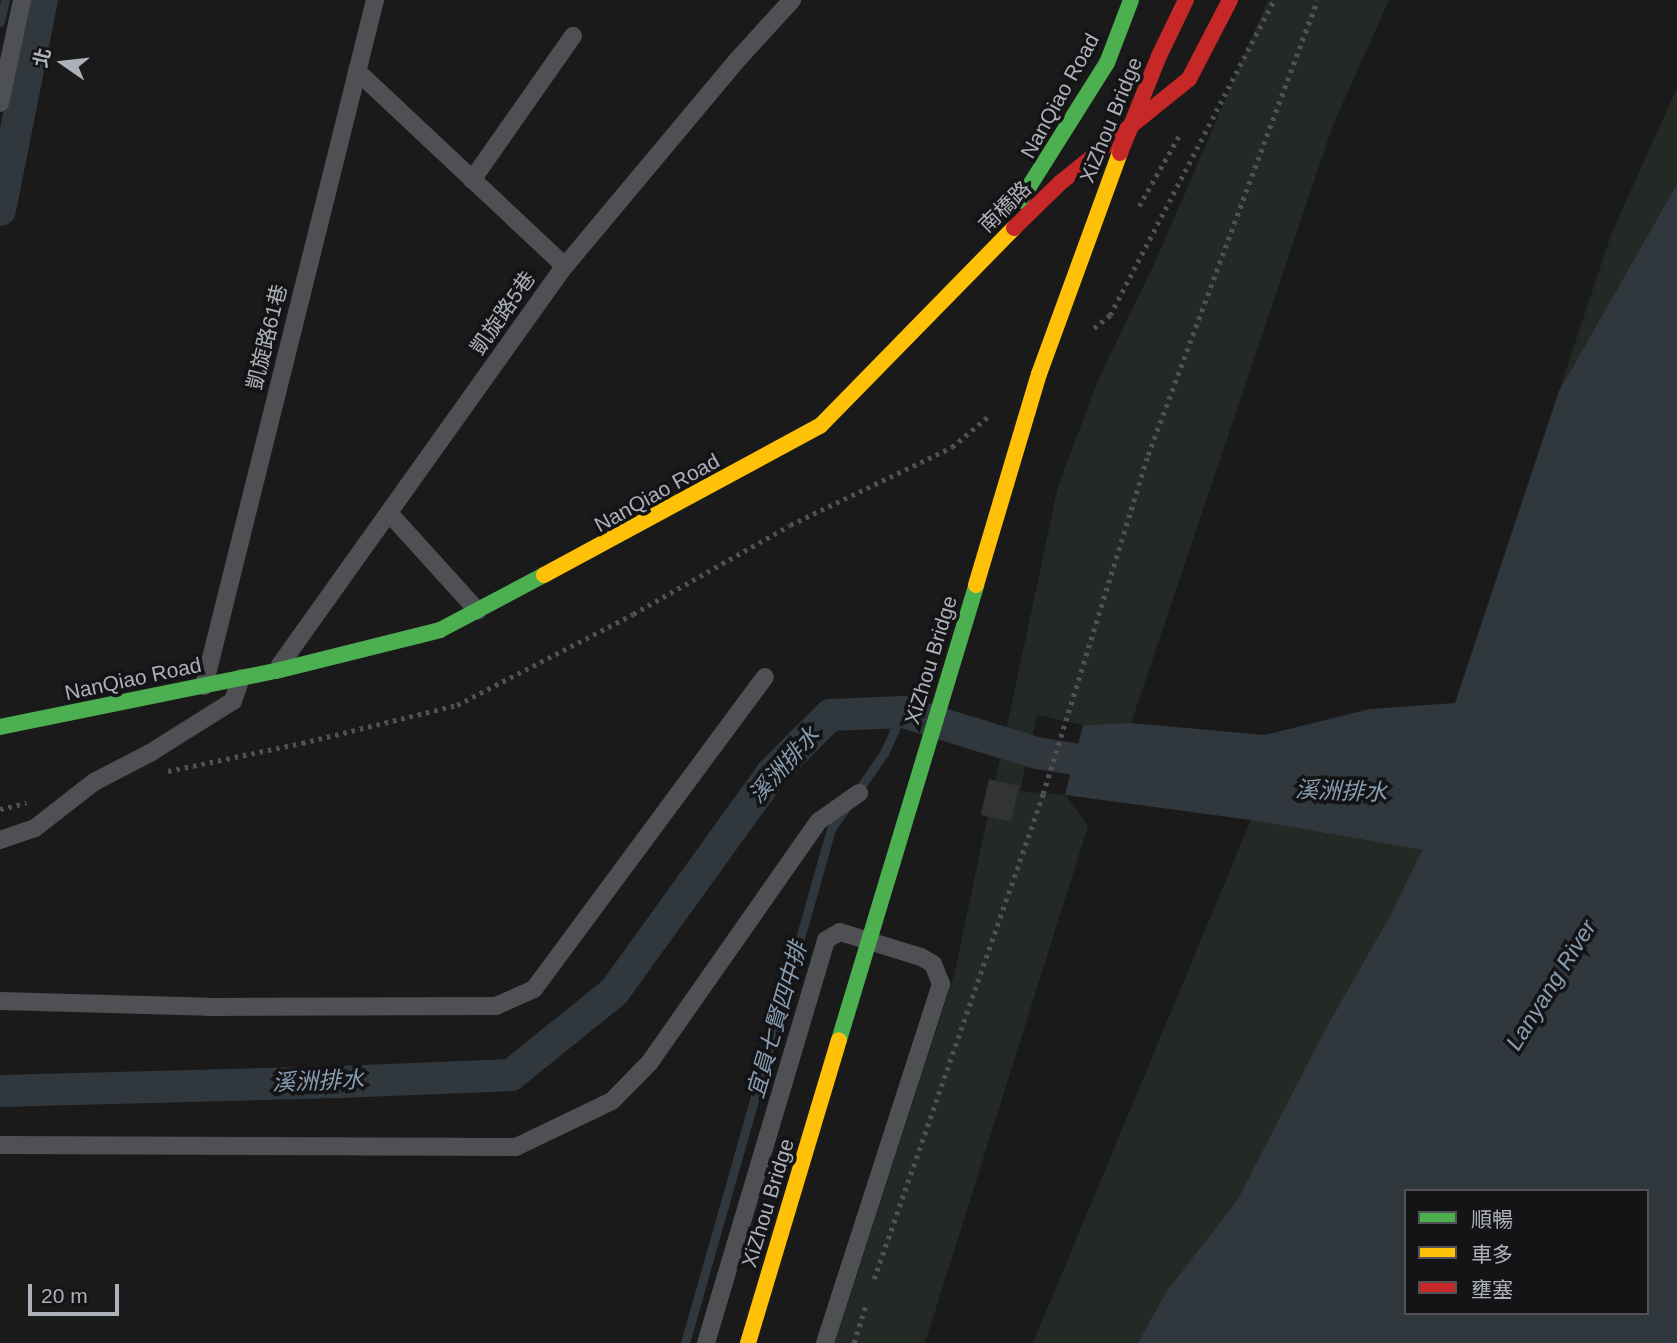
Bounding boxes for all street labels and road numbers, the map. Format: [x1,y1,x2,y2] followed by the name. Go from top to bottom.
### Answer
[1015,29,1105,163] street label: NanQiao Road
[1074,54,1148,186] street label: XiZhou Bridge
[974,176,1036,238] street label: 南橋路
[465,267,541,359] street label: 凱旋路5巷
[242,282,292,392] street label: 凱旋路61巷
[590,448,724,538] street label: NanQiao Road
[899,593,963,727] street label: XiZhou Bridge
[62,652,204,706] street label: NanQiao Road
[736,1136,800,1270] street label: XiZhou Bridge

